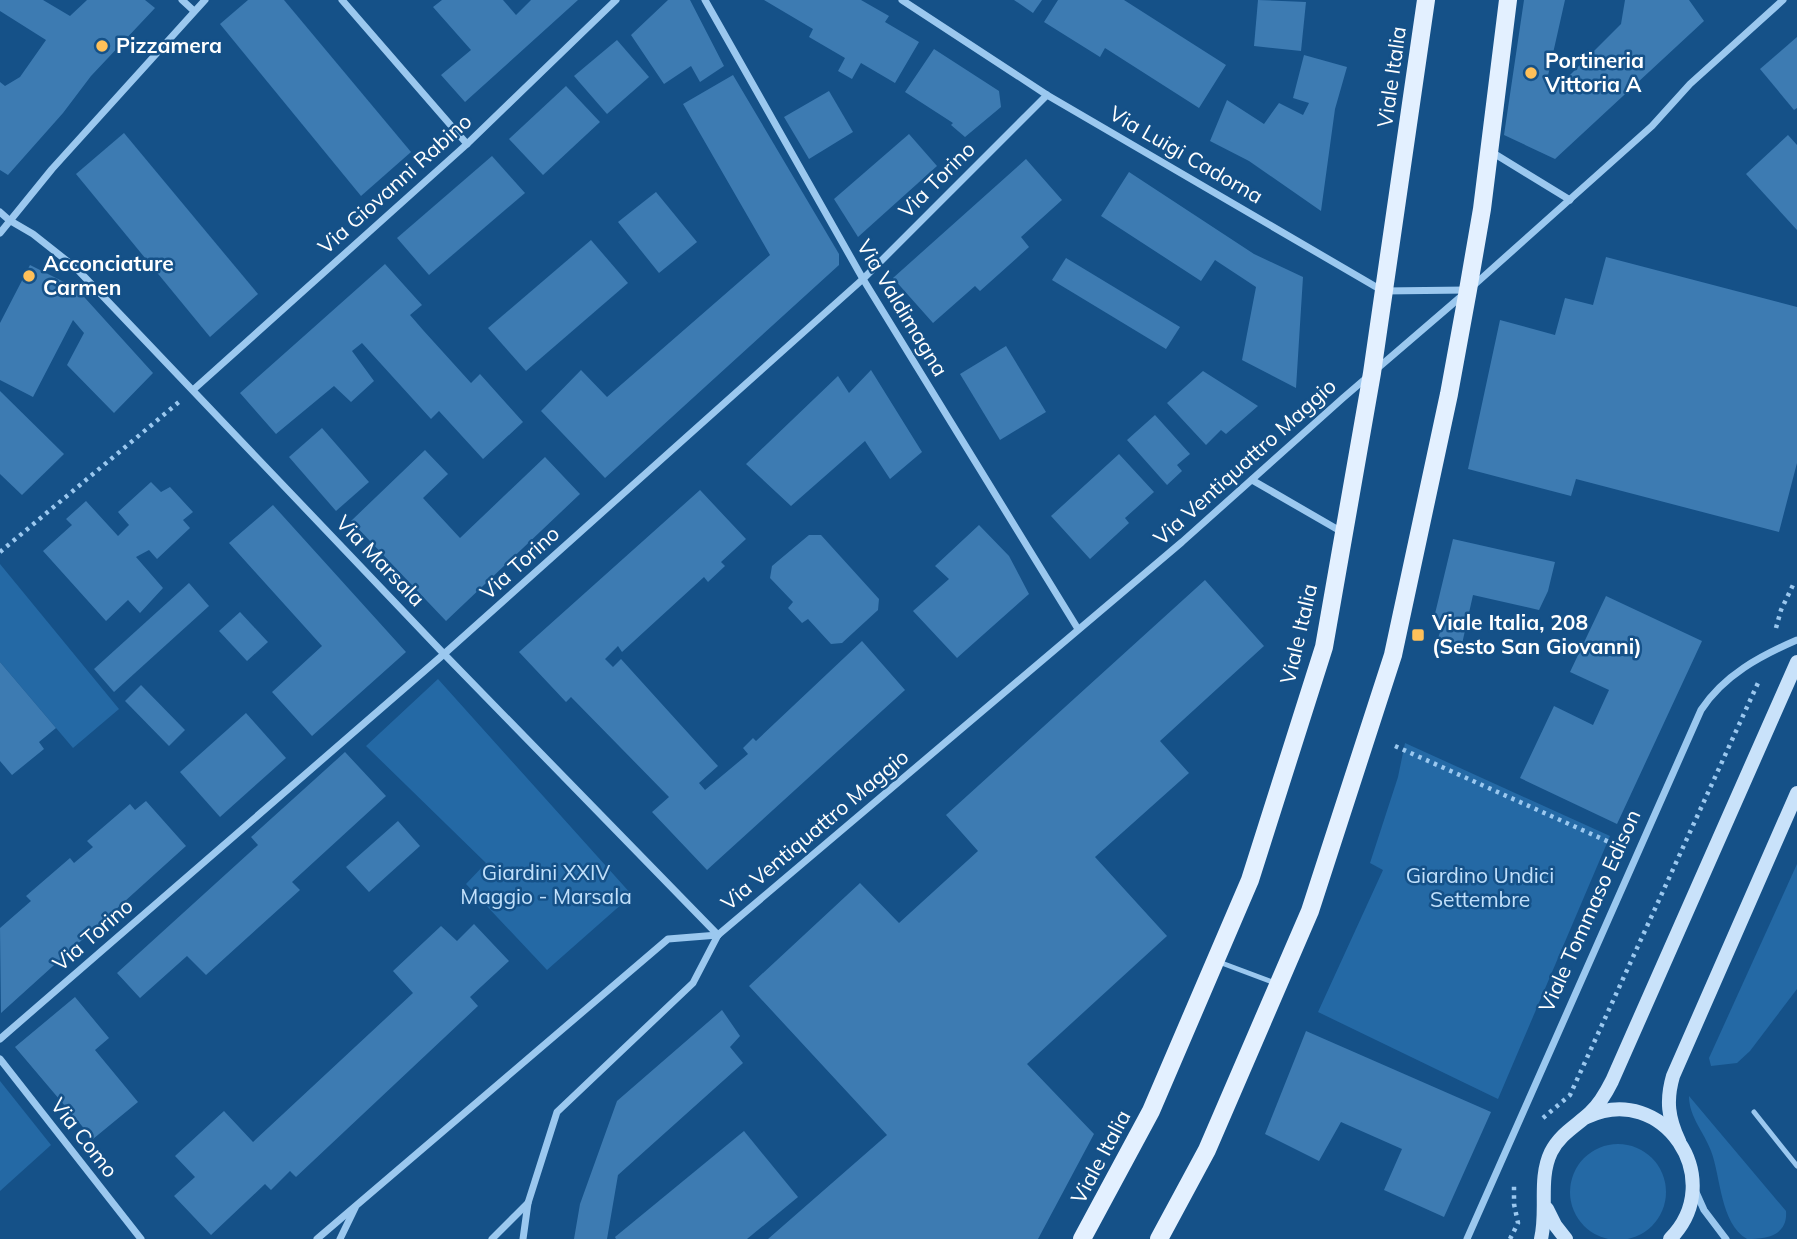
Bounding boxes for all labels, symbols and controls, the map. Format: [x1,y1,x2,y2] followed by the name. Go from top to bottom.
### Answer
[1371,24,1411,129] street label: Viale Italia
[116,32,222,58] place label: Pizzamera
[94,38,110,54] marker: Pizzamera
[1544,47,1644,97] place label: Portineria Vittoria A
[1523,65,1539,81] marker: Portineria Vittoria A
[1105,100,1268,209] street label: Via Luigi Cadorna
[312,108,476,259] street label: Via Giovanni Rabino
[893,136,980,223] street label: Via Torino
[852,234,954,381] street label: Via Valdimagna
[43,250,174,300] place label: Acconciature Carmen
[21,268,37,284] marker: Acconciature Carmen
[1148,372,1341,550] street label: Via Ventiquattro Maggio
[331,509,431,611] street label: Via Marsala
[474,520,564,605] street label: Via Torino
[1274,581,1322,686] street label: Viale Italia
[1431,609,1642,659] place label: Viale Italia, 208 (Sesto San Giovanni)
[1410,627,1426,643] marker: Viale Italia, 208 (Sesto San Giovanni)
[715,743,913,915] street label: Via Ventiquattro Maggio
[1533,805,1646,1016] street label: Viale Tommaso Edison
[460,859,632,909] park label: Giardini XXIV Maggio - Marsala
[1406,862,1554,912] park label: Giardino Undici Settembre
[47,892,138,976] street label: Via Torino
[46,1092,124,1182] street label: Via Como
[1065,1105,1136,1208] street label: Viale Italia

